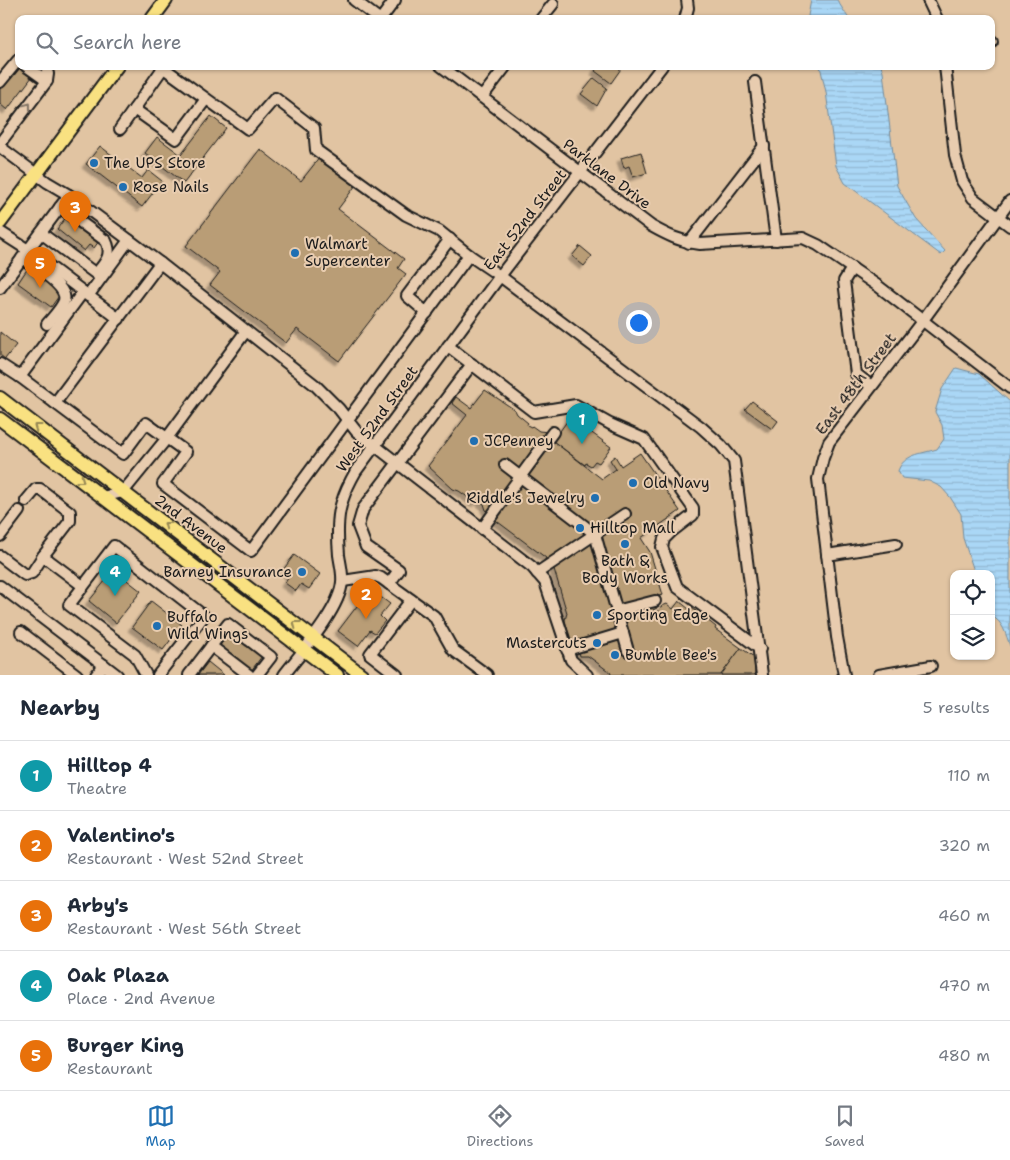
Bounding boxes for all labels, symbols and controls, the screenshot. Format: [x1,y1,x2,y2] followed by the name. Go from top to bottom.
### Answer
[15,15,995,70] search box
[33,29,61,57] icon: search
[73,30,182,55] text: Search here
[22,102,31,112] one-way arrow
[559,134,655,214] street label: Parklane Drive
[104,153,206,173] place label: The UPS Store
[88,157,100,169] marker: The UPS Store
[479,165,571,275] street label: East 52nd Street
[133,177,209,197] place label: Rose Nails
[117,181,129,193] marker: Rose Nails
[59,191,91,232] pin: 3
[305,234,391,271] place label: Walmart Supercenter
[24,247,56,288] pin: 5
[289,247,301,259] marker: Walmart Supercenter
[626,310,652,336] your location
[811,329,901,439] street label: East 48th Street
[332,362,422,476] street label: West 52nd Street
[566,403,598,444] pin: 1
[33,424,43,433] one-way arrow
[484,431,554,451] place label: JCPenney
[468,435,480,447] marker: JCPenney
[643,473,710,493] place label: Old Navy
[75,475,84,483] one-way arrow
[627,477,639,489] marker: Old Navy
[466,488,585,508] place label: Riddle's Jewelry
[150,490,232,558] street label: 2nd Avenue
[589,492,601,504] marker: Riddle's Jewelry
[590,518,676,538] place label: Hilltop Mall
[574,522,586,534] marker: Hilltop Mall
[164,523,173,531] one-way arrow
[619,538,631,550] marker: Bath & Body Works
[582,551,668,588] place label: Bath & Body Works
[99,555,131,596] pin: 4
[163,562,292,582] place label: Barney Insurance
[296,566,308,578] marker: Barney Insurance
[950,570,995,660] map controls
[950,570,995,615] button: locate
[350,578,382,619] pin: 2
[607,605,708,625] place label: Sporting Edge
[167,607,248,644] place label: Buffalo Wild Wings
[591,609,603,621] marker: Sporting Edge
[950,615,995,660] button: layers
[151,620,163,632] marker: Buffalo Wild Wings
[292,621,302,630] one-way arrow
[506,633,587,653] place label: Mastercuts
[591,637,603,649] marker: Mastercuts
[625,645,717,665] place label: Bumble Bee's
[609,649,621,661] marker: Bumble Bee's
[20,694,100,722] text: Nearby
[923,697,990,718] text: 5 results
[67,753,152,778] text: Hilltop 4
[32,765,40,786] text: 1
[947,765,990,786] text: 110 m
[67,778,127,799] text: Theatre
[67,823,175,848] text: Valentino's
[30,835,42,856] text: 2
[939,835,990,856] text: 320 m
[67,848,304,869] text: Restaurant · West 52nd Street
[67,893,129,918] text: Arby's
[30,905,42,926] text: 3
[938,905,990,926] text: 460 m
[67,918,301,939] text: Restaurant · West 56th Street
[67,963,169,988] text: Oak Plaza
[30,975,42,996] text: 4
[939,975,990,996] text: 470 m
[67,988,216,1009] text: Place · 2nd Avenue
[67,1033,184,1058] text: Burger King
[31,1045,41,1066] text: 5
[938,1045,990,1066] text: 480 m
[67,1058,153,1079] text: Restaurant
[146,1102,176,1150] tab: Map
[467,1102,533,1150] tab: Directions
[825,1102,864,1150] tab: Saved

